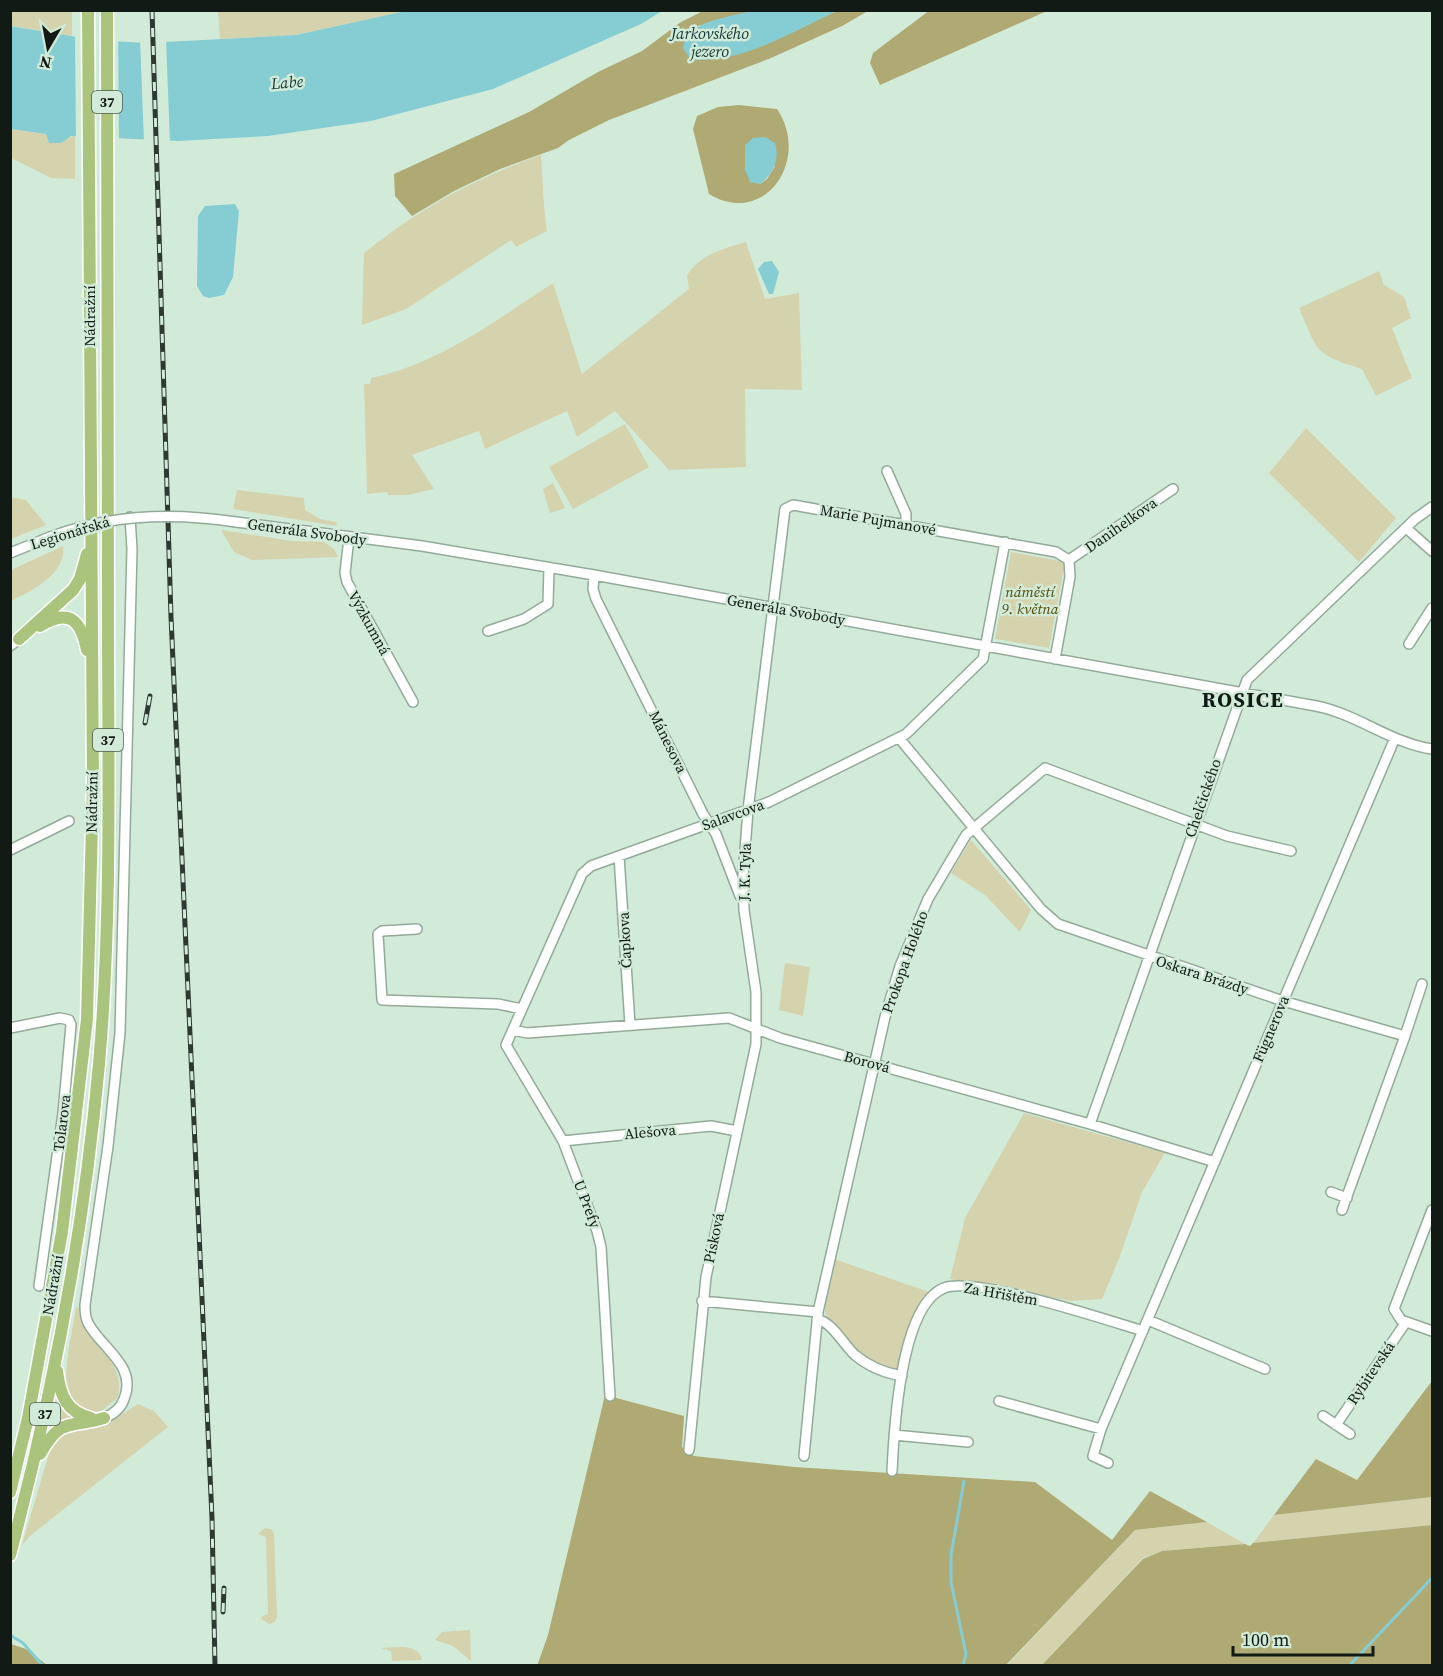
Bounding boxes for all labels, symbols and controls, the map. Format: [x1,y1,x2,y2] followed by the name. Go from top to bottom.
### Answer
[18,18,78,78] north arrow
[669,22,749,62] water label: Jarkovského jezero
[37,51,53,75] text: N
[269,70,304,94] water label: Labe
[92,91,122,113] road number: 37
[79,285,100,347] street label: Nádražní
[1080,492,1161,557] street label: Danihelkova
[818,499,938,540] street label: Marie Pujmanové
[28,510,113,555] street label: Legionářská
[246,513,368,550] street label: Generála Svobody
[1001,581,1059,619] park label: náměstí 9. května
[343,587,396,659] street label: Výzkumná
[725,589,847,630] street label: Generála Svobody
[1202,685,1284,714] district label: ROSICE
[644,707,693,777] street label: Mánesova
[93,729,123,751] road number: 37
[1179,756,1226,840] street label: Chelčického
[80,771,103,833] street label: Nádražní
[699,793,767,835] street label: Salavcova
[733,842,756,903] street label: J. K. Tyla
[876,908,933,1016] street label: Prokopa Holého
[613,911,636,969] street label: Čapkova
[1153,950,1251,999] street label: Oskara Brázdy
[1247,992,1294,1066] street label: Fügnerova
[842,1045,893,1078] street label: Borová
[48,1093,75,1153] street label: Tolarova
[623,1119,677,1144] street label: Alešova
[569,1177,606,1231] street label: U Prefy
[698,1210,729,1265] street label: Písková
[37,1252,68,1317] street label: Nádražní
[963,1277,1040,1310] street label: Za Hřištěm
[1342,1337,1400,1408] street label: Rybitevská
[30,1403,60,1425] road number: 37
[1233,1619,1372,1657] scale bar
[1242,1627,1289,1652] text: 100 m

